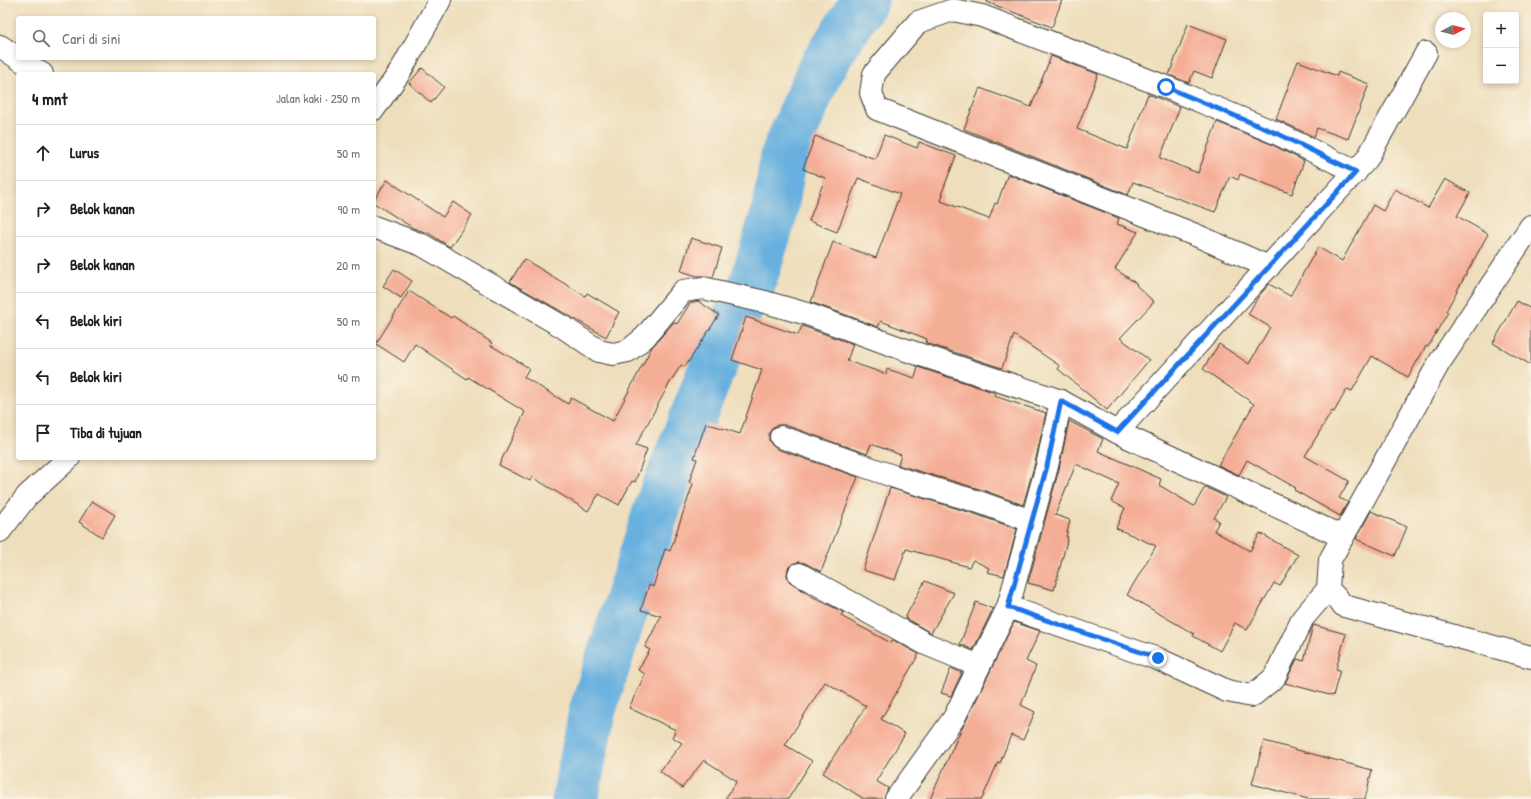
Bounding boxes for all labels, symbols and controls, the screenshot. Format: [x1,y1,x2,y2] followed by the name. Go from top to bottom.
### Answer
[1435,12,1471,48] north arrow
[1483,12,1519,84] map controls
[1483,12,1519,48] button: +
[16,16,376,60] search box
[30,27,52,49] icon: search
[62,28,121,49] text: Cari di sini
[1483,48,1519,84] button: −
[1157,78,1175,96] route start
[32,87,67,110] text: 4 mnt
[276,89,360,107] text: Jalan kaki · 250 m
[32,142,54,164] icon: ahead
[70,142,99,163] text: Lurus
[337,144,360,162] text: 50 m
[32,198,54,220] icon: right
[70,198,135,219] text: Belok kanan
[338,200,360,218] text: 90 m
[32,254,54,276] icon: right
[70,254,135,275] text: Belok kanan
[336,256,360,274] text: 20 m
[32,310,54,332] icon: left
[70,310,122,331] text: Belok kiri
[337,312,360,330] text: 50 m
[32,366,54,388] icon: left
[70,366,122,387] text: Belok kiri
[337,368,360,386] text: 40 m
[32,422,54,444] icon: arrive
[70,422,142,443] text: Tiba di tujuan
[1149,649,1167,667] route end

